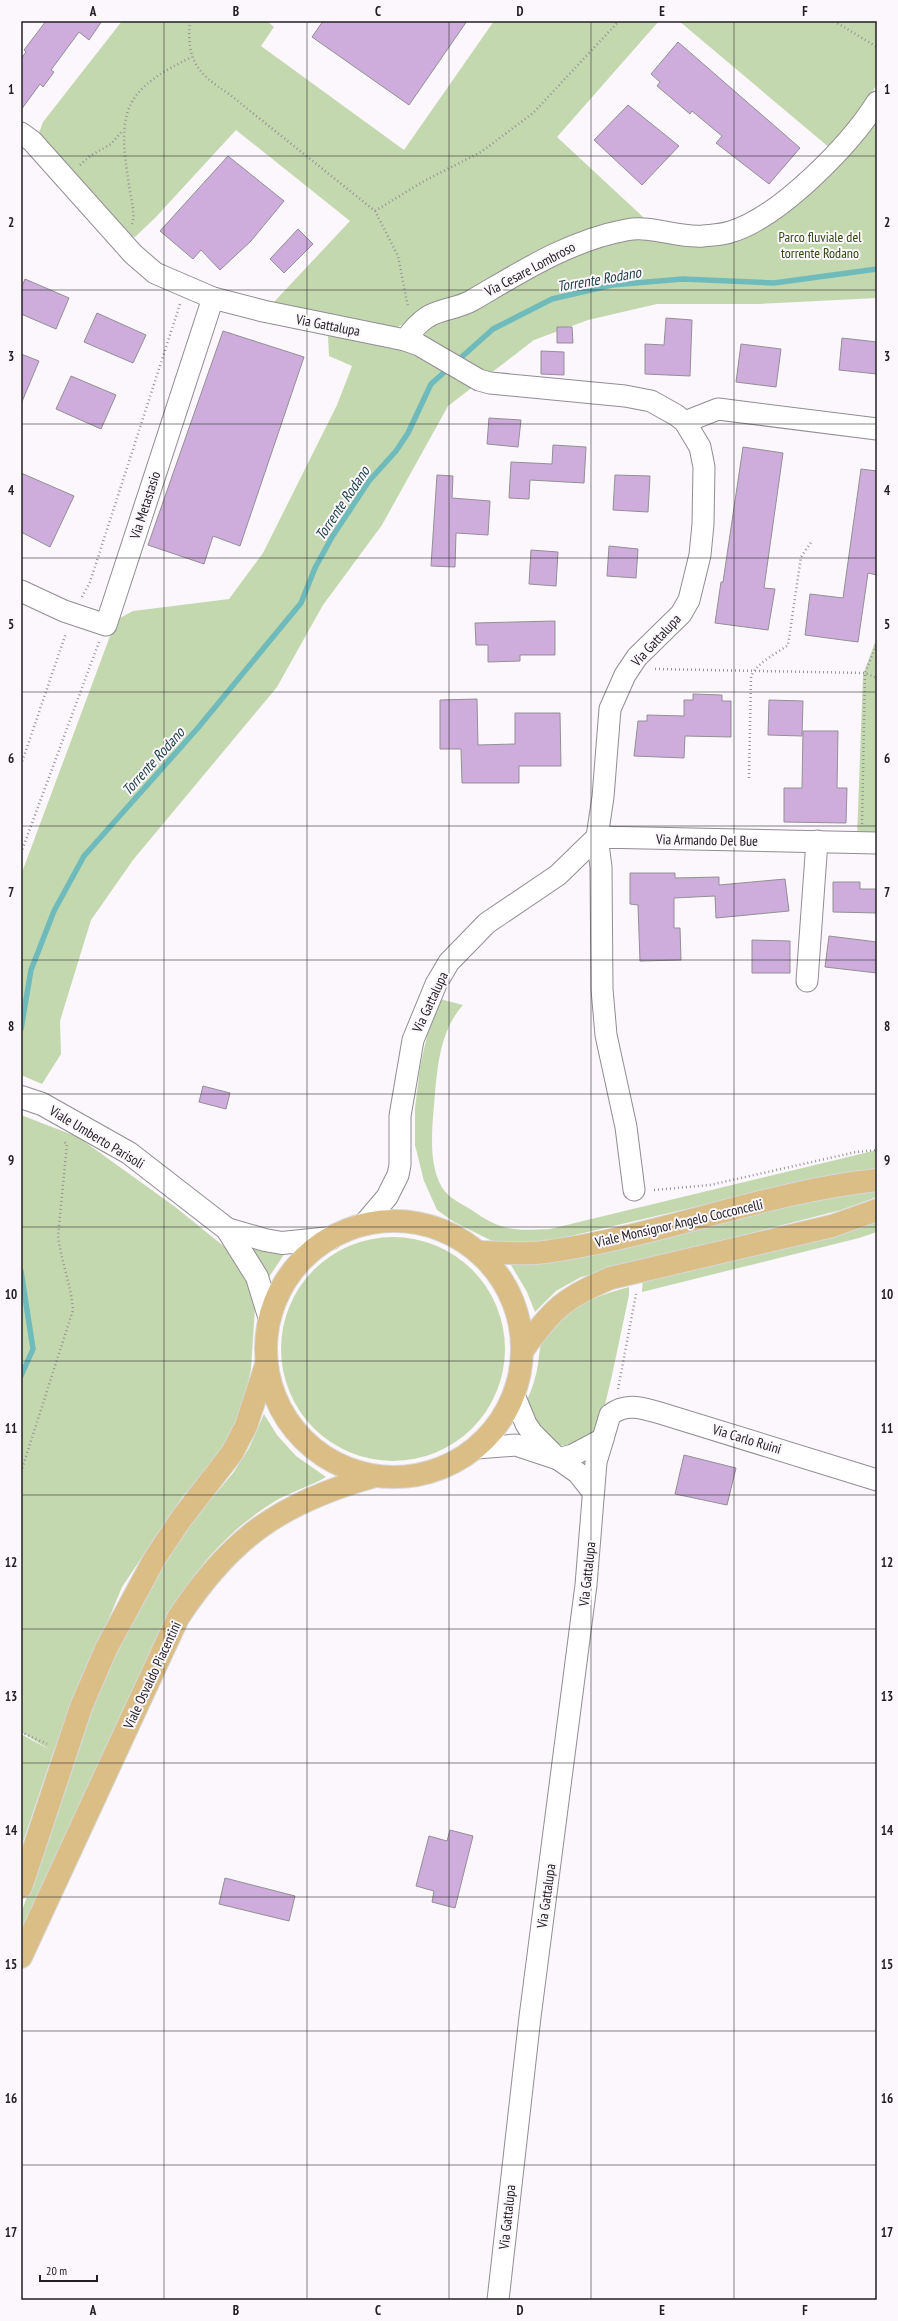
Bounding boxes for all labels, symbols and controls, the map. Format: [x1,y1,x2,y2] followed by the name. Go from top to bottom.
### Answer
[89,3,97,20] text: A
[233,3,239,20] text: B
[375,3,381,20] text: C
[517,3,524,20] text: D
[659,3,665,20] text: E
[802,3,808,20] text: F
[8,81,14,98] text: 1
[884,81,890,98] text: 1
[8,214,14,231] text: 2
[884,214,890,231] text: 2
[779,228,862,262] park label: Parco fluviale del torrente Rodano
[481,238,578,301] street label: Via Cesare Lombroso
[556,262,644,296] water label: Torrente Rodano
[293,310,362,340] street label: Via Gattalupa
[8,348,14,365] text: 3
[884,348,890,365] text: 3
[310,461,374,543] water label: Torrente Rodano
[125,469,164,542] street label: Via Metastasio
[8,482,15,499] text: 4
[884,482,891,499] text: 4
[627,610,685,671] street label: Via Gattalupa
[8,616,14,633] text: 5
[884,616,890,633] text: 5
[118,722,189,799] water label: Torrente Rodano
[8,750,14,767] text: 6
[884,750,890,767] text: 6
[655,830,758,850] street label: Via Armando Del Bue
[8,884,14,901] text: 7
[884,884,890,901] text: 7
[408,969,452,1036] street label: Via Gattalupa
[8,1018,14,1035] text: 8
[884,1018,890,1035] text: 8
[45,1101,148,1172] street label: Viale Umberto Parisoli
[8,1152,14,1169] text: 9
[884,1152,890,1169] text: 9
[592,1195,765,1251] street label: Viale Monsignor Angelo Cocconcelli
[5,1286,17,1303] text: 10
[881,1286,893,1303] text: 10
[5,1420,17,1437] text: 11
[709,1420,784,1458] street label: Via Carlo Ruini
[881,1420,893,1437] text: 11
[575,1541,599,1608] street label: Via Gattalupa
[5,1554,17,1571] text: 12
[881,1554,893,1571] text: 12
[119,1618,185,1733] street label: Viale Osvaldo Piacentini
[5,1688,17,1705] text: 13
[881,1688,893,1705] text: 13
[5,1822,18,1839] text: 14
[881,1822,894,1839] text: 14
[532,1863,559,1930] street label: Via Gattalupa
[5,1956,17,1973] text: 15
[881,1956,893,1973] text: 15
[5,2090,17,2107] text: 16
[881,2090,893,2107] text: 16
[495,2184,519,2251] street label: Via Gattalupa
[5,2224,17,2241] text: 17
[881,2224,893,2241] text: 17
[40,2257,97,2283] scale bar
[46,2263,67,2278] text: 20 m
[89,2302,97,2319] text: A
[233,2302,239,2319] text: B
[375,2302,381,2319] text: C
[517,2302,524,2319] text: D
[659,2302,665,2319] text: E
[802,2302,808,2319] text: F

